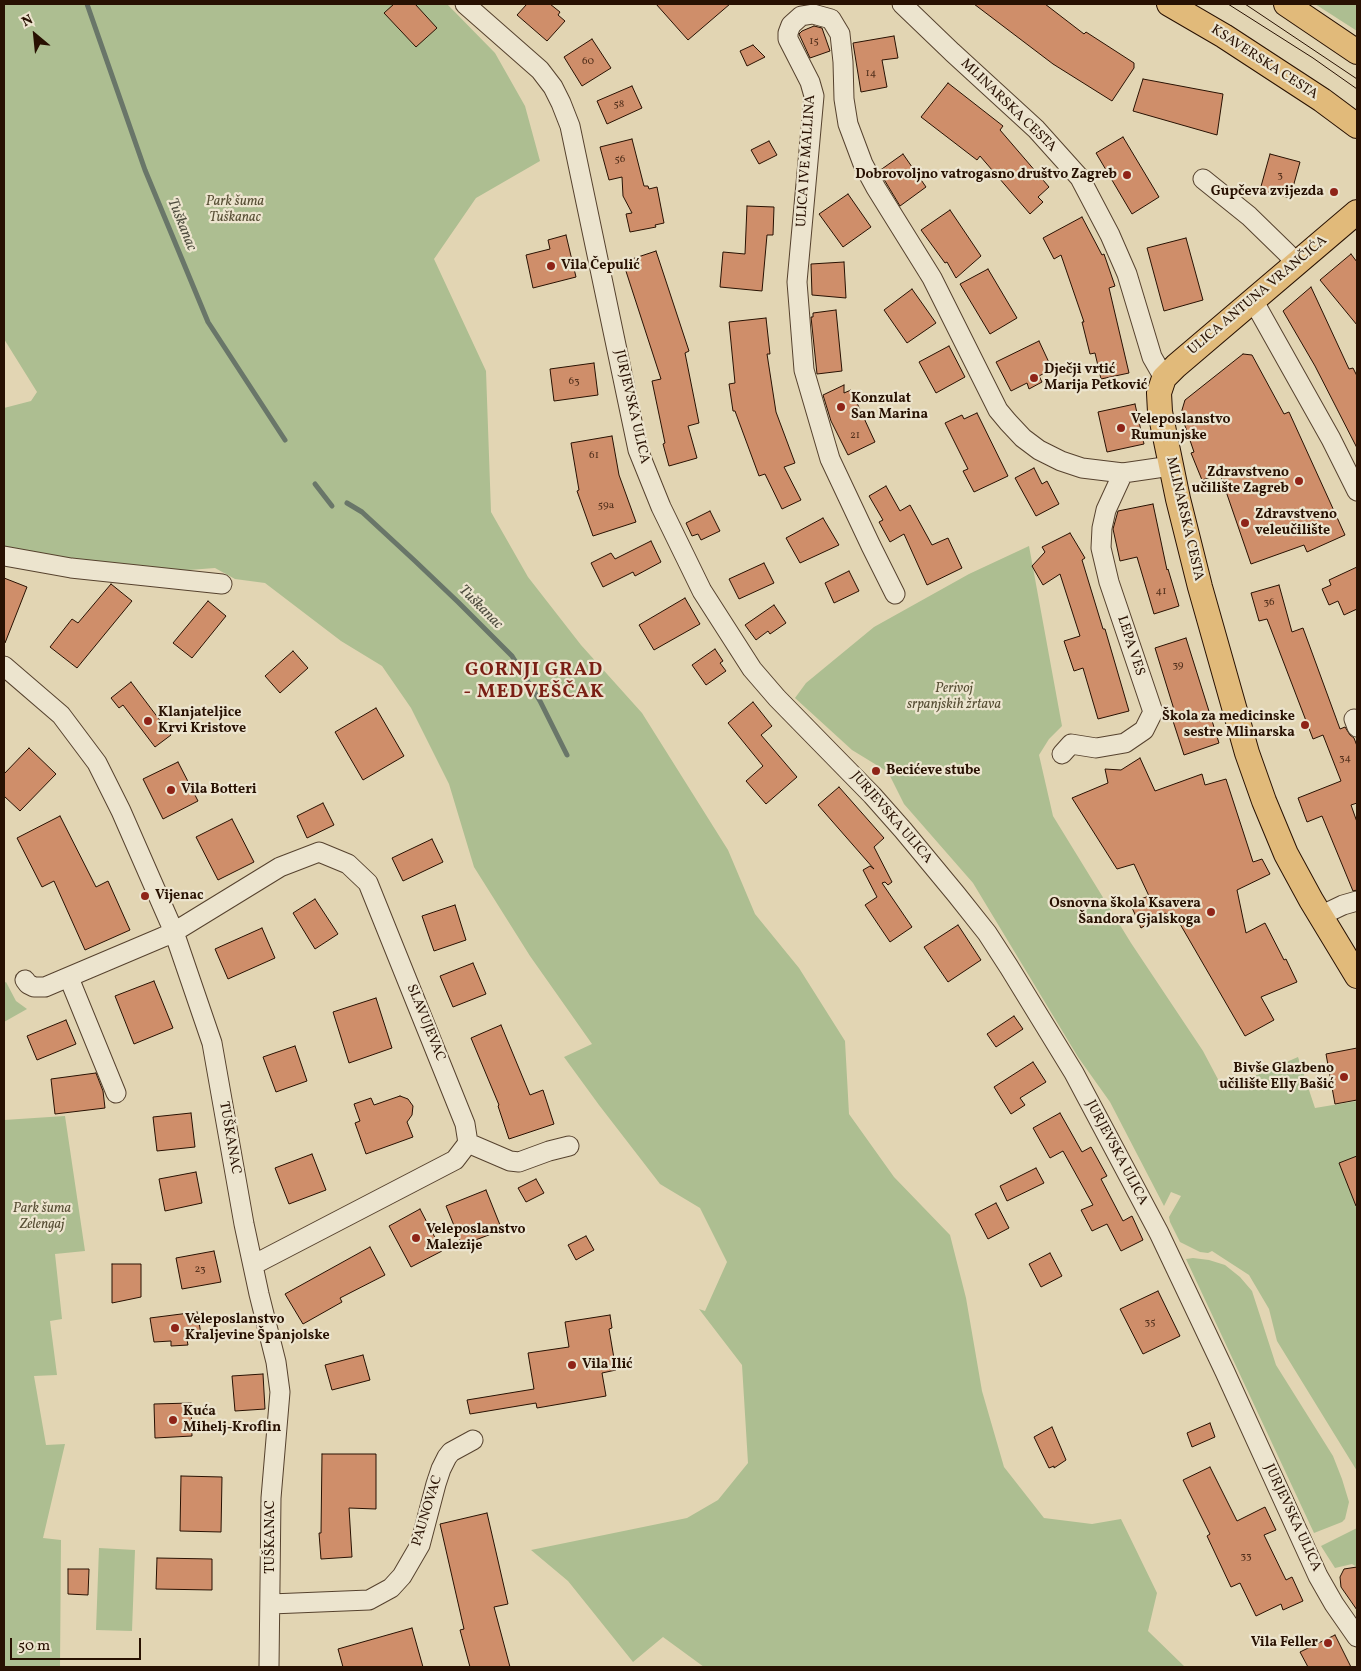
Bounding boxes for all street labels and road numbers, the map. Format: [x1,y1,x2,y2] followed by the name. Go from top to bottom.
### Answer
[1207,22,1321,104] street label: KSAVERSKA CESTA
[956,56,1060,156] street label: MLINARSKA CESTA
[794,94,820,228] street label: ULICA IVE MALLINA
[1185,233,1331,359] street label: ULICA ANTUNA VRANČIĆA
[610,348,652,466] street label: JURJEVSKA ULICA
[1162,455,1206,583] street label: MLINARSKA CESTA
[1112,614,1148,678] street label: LEPA VES
[846,769,936,867] street label: JURJEVSKA ULICA
[402,982,448,1064] street label: SLAVUJEVAC
[1081,1098,1151,1208] street label: JURJEVSKA ULICA
[214,1100,244,1176] street label: TUŠKANAC
[1260,1462,1324,1574] street label: JURJEVSKA ULICA
[409,1474,447,1548] street label: PAUNOVAC
[263,1500,279,1574] street label: TUŠKANAC

